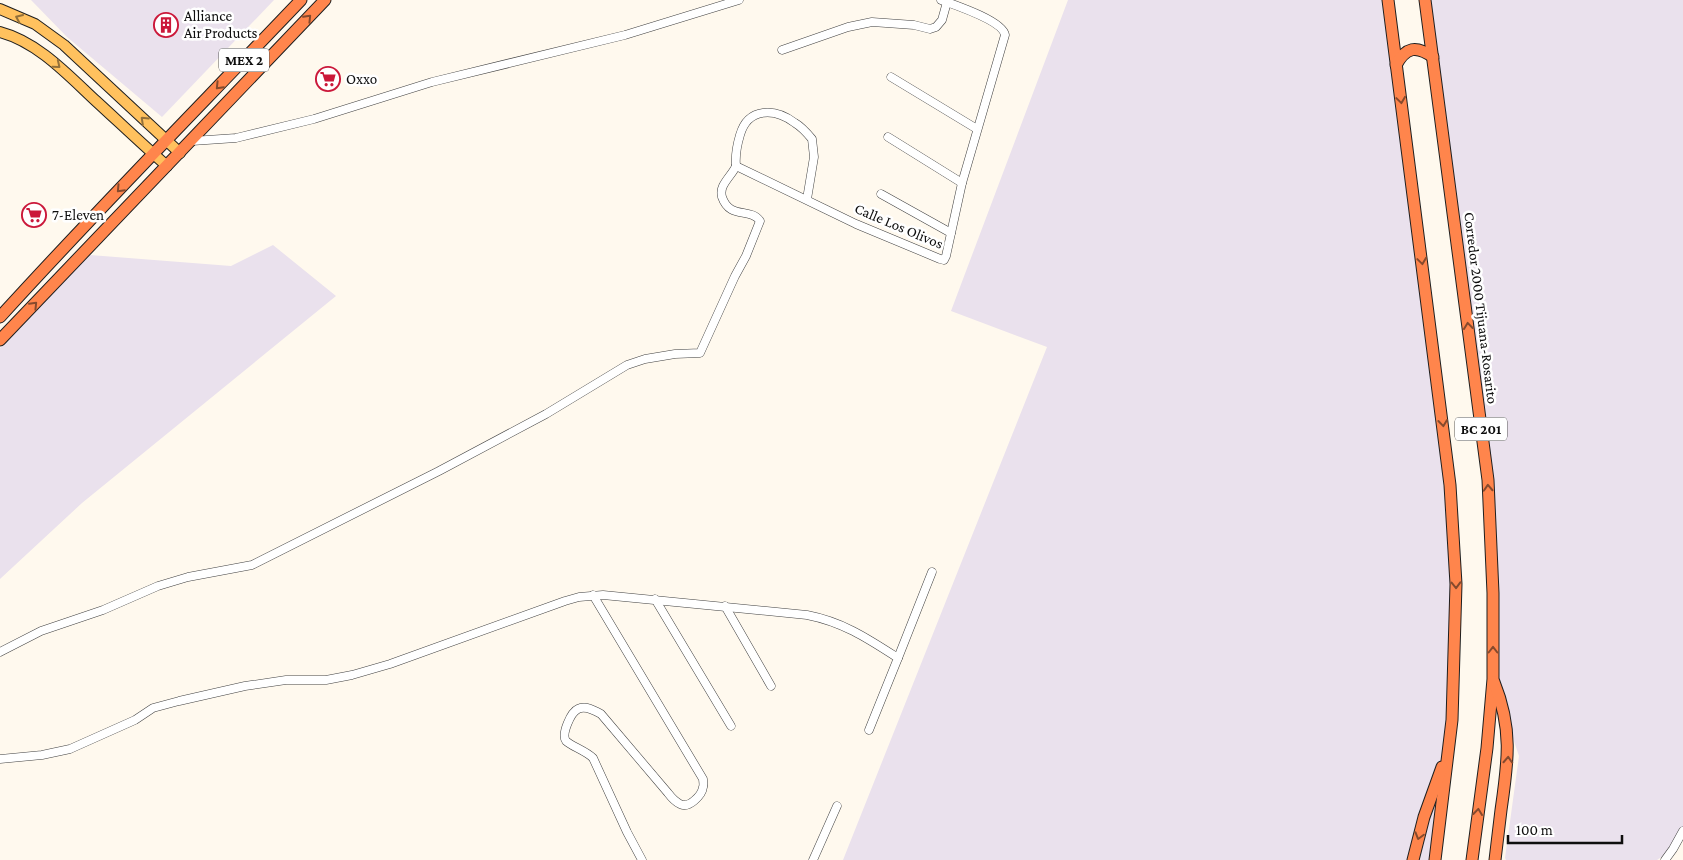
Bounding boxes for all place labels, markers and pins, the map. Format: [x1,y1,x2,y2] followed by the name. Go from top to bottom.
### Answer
[184,8,257,41] place label: Alliance Air Products
[153,12,179,38] building icon: Alliance Air Products
[315,66,341,92] supermarket icon: Oxxo
[346,71,377,87] place label: Oxxo
[21,202,47,228] supermarket icon: 7-Eleven
[52,207,104,223] place label: 7-Eleven

